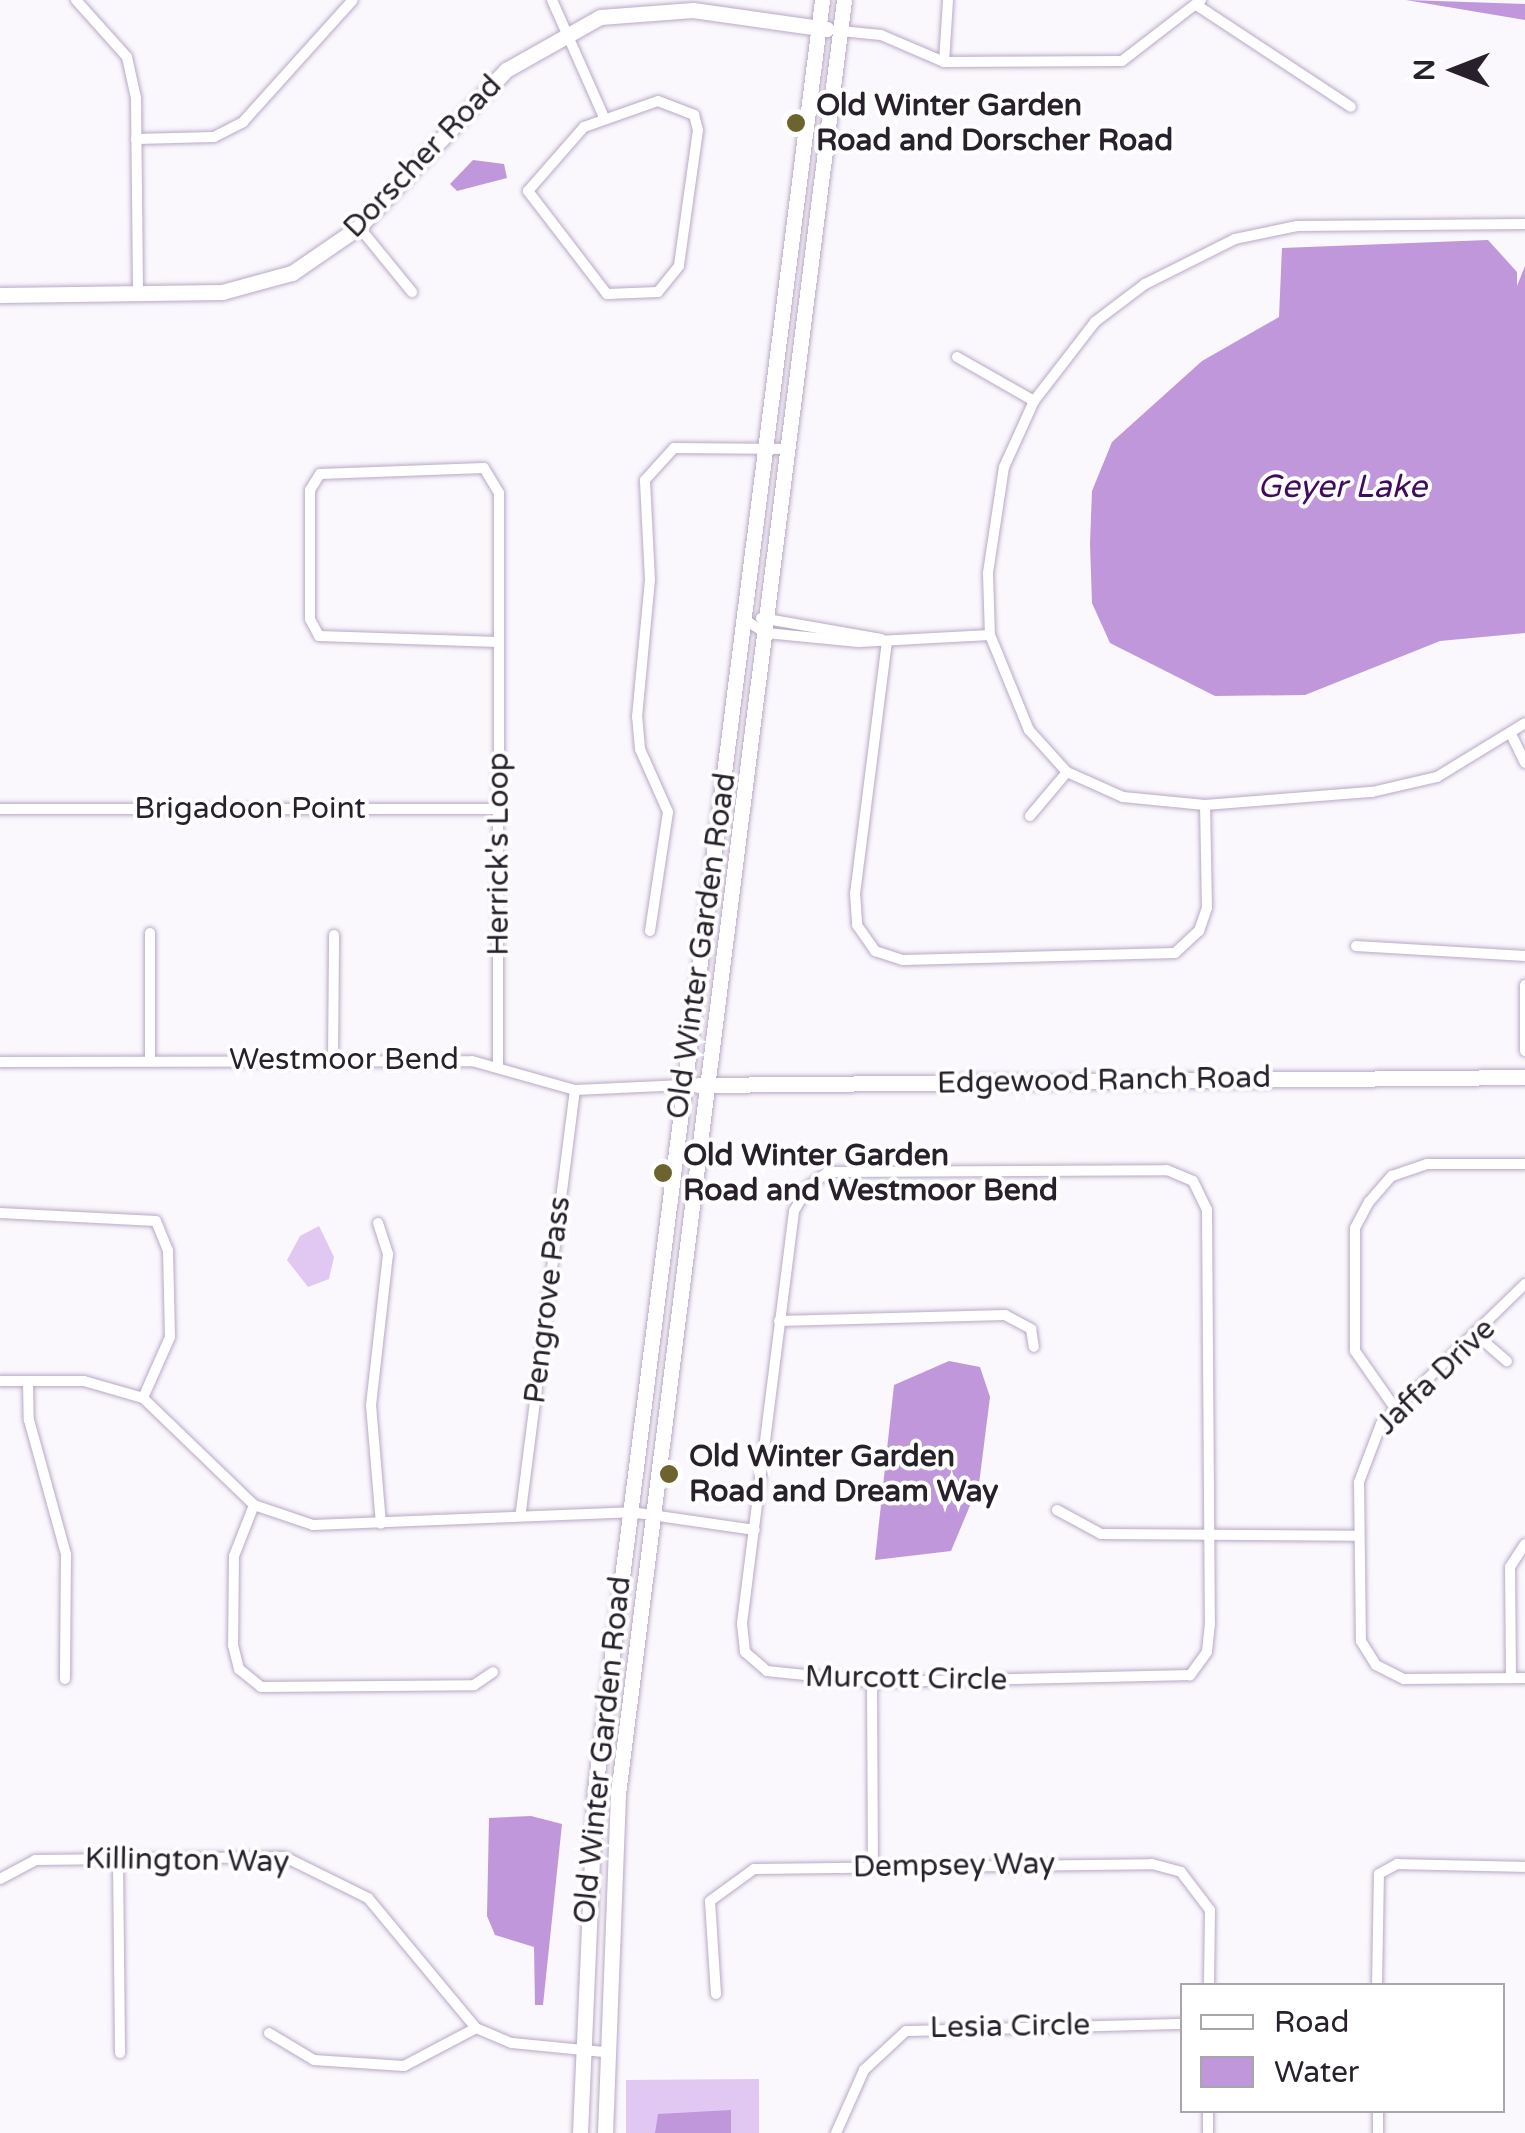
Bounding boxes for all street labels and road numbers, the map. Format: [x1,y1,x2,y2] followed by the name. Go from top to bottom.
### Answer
[336,68,510,246] street label: Dorscher Road
[481,752,517,956] street label: Herrick's Loop
[660,771,744,1121] street label: Old Winter Garden Road
[134,791,366,827] street label: Brigadoon Point
[229,1042,459,1078] street label: Westmoor Bend
[937,1060,1271,1102] street label: Edgewood Ranch Road
[517,1194,579,1406] street label: Pengrove Pass
[1369,1311,1503,1443] street label: Jaffa Drive
[567,1574,639,1926] street label: Old Winter Garden Road
[804,1659,1008,1699] street label: Murcott Circle
[84,1841,290,1881] street label: Killington Way
[853,1846,1055,1886] street label: Dempsey Way
[929,2008,1091,2046] street label: Lesia Circle

